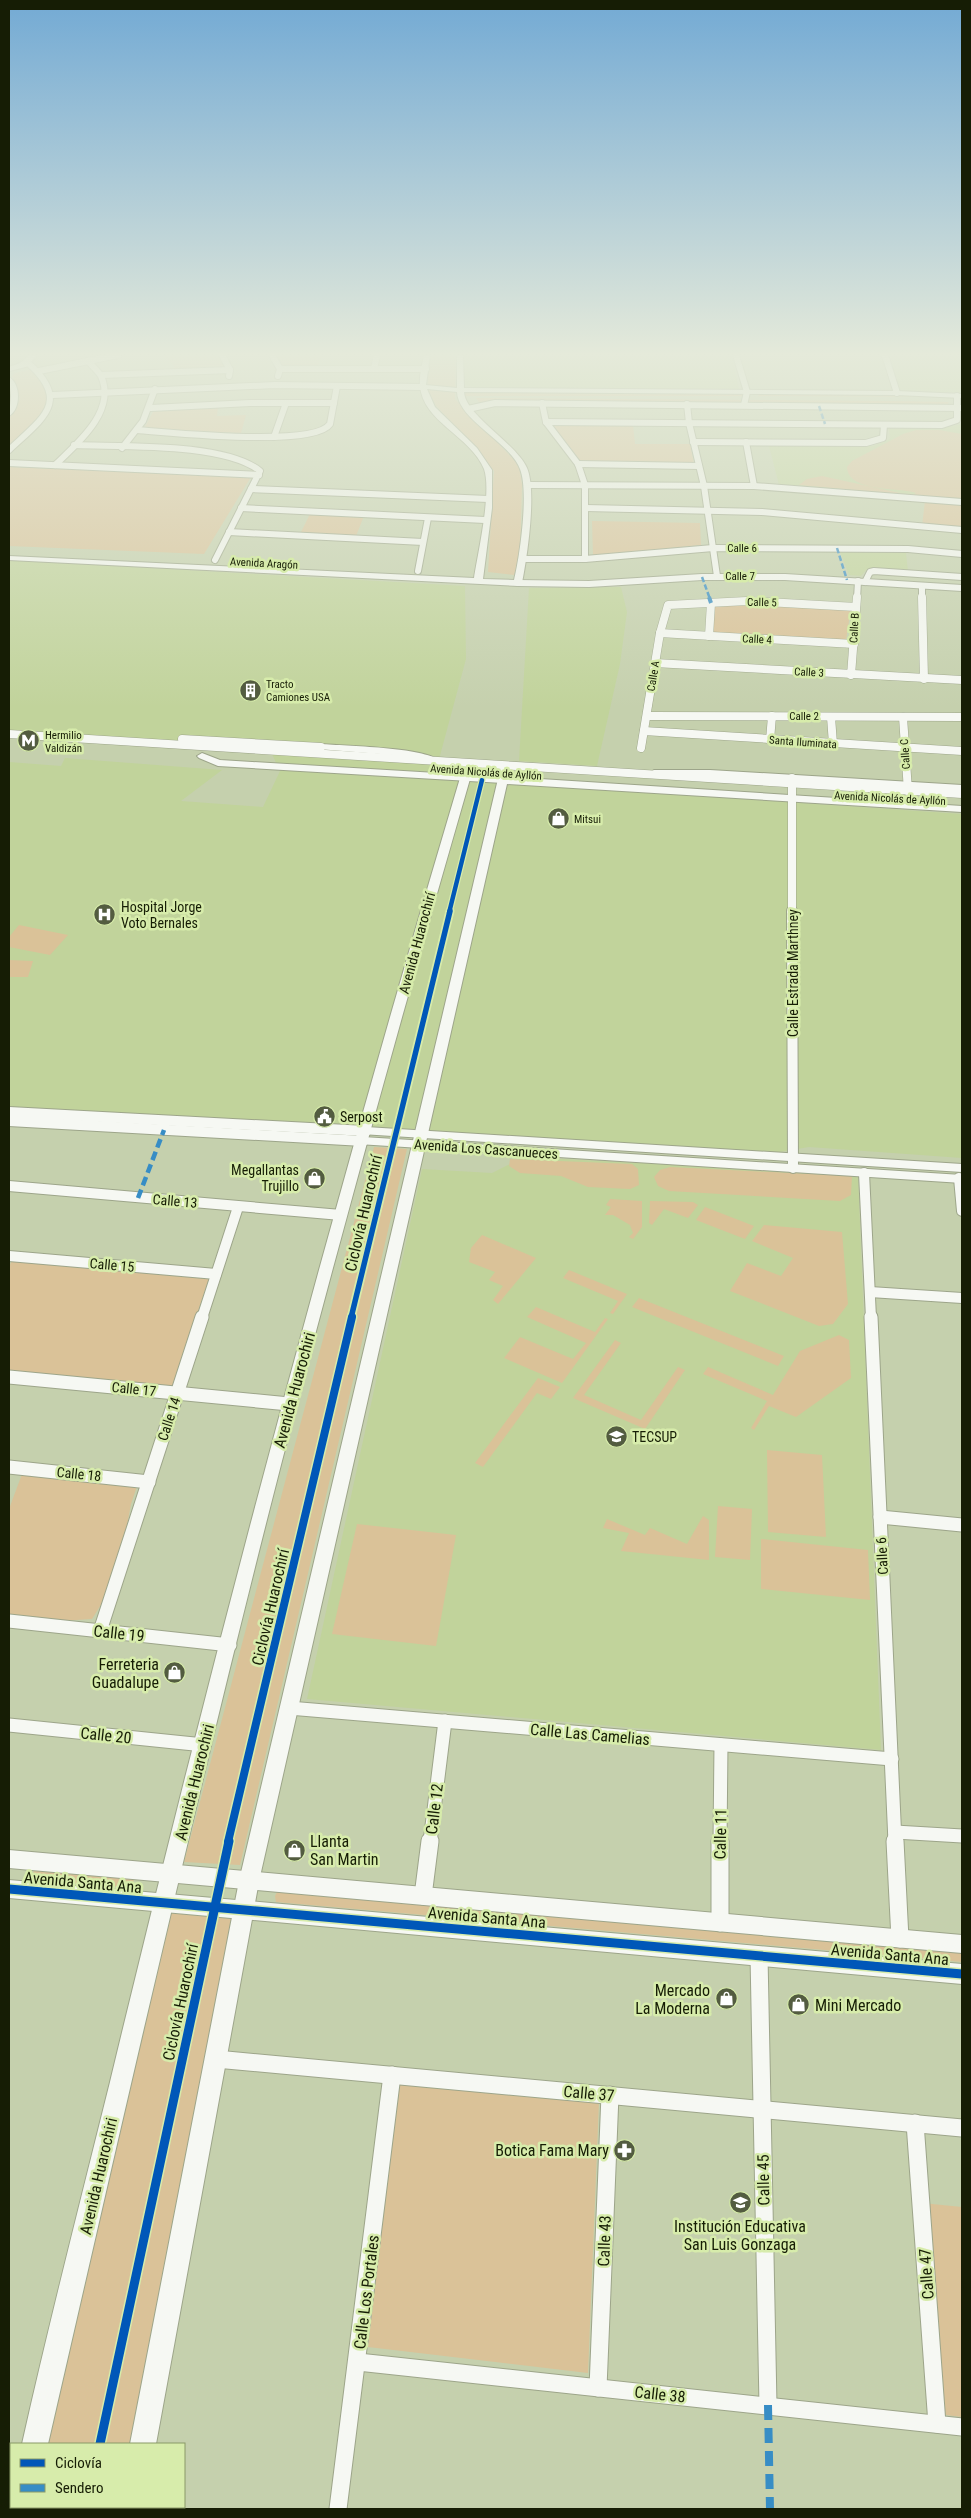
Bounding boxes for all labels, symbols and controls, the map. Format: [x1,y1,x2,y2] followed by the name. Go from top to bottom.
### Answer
[727,542,757,555] street label: Calle 6
[230,555,298,572] street label: Avenida Aragón
[725,570,755,583] street label: Calle 7
[747,596,777,609] street label: Calle 5
[847,613,862,643] street label: Calle B
[742,632,773,647] street label: Calle 4
[645,659,662,692] street label: Calle A
[794,665,824,680] street label: Calle 3
[238,678,262,702] building icon: Tracto Camiones USA
[266,678,331,704] place label: Tracto Camiones USA
[789,710,819,723] street label: Calle 2
[17,729,41,753] metro station icon: Hermilio Valdizán
[45,729,82,755] place label: Hermilio Valdizán
[769,734,837,751] street label: Santa Iluminata
[898,738,913,770] street label: Calle C
[430,762,542,783] street label: Avenida Nicolás de Ayllón
[834,789,946,808] street label: Avenida Nicolás de Ayllón
[546,807,570,831] shop icon: Mitsui
[574,813,601,826] place label: Mitsui
[396,890,438,995] street label: Avenida Huarochirí
[121,899,202,931] place label: Hospital Jorge Voto Bernales
[93,903,117,927] hospital icon: Hospital Jorge Voto Bernales
[785,909,801,1037] street label: Calle Estrada Marthney
[312,1105,336,1129] public building icon: Serpost
[340,1109,383,1125] place label: Serpost
[414,1136,558,1162] street label: Avenida Los Cascanueces
[341,1152,386,1273] street label: Ciclovía Huarochirí
[231,1162,299,1194] place label: Megallantas Trujillo
[303,1166,327,1190] shop icon: Megallantas Trujillo
[152,1191,198,1211] street label: Calle 13
[89,1255,135,1275] street label: Calle 15
[270,1330,319,1450] street label: Avenida Huarochiri
[111,1379,157,1399] street label: Calle 17
[154,1395,184,1443] street label: Calle 14
[604,1425,628,1449] school or university icon: TECSUP
[632,1429,677,1445] place label: TECSUP
[56,1464,102,1484] street label: Calle 18
[873,1537,891,1575] street label: Calle 6
[248,1546,293,1667] street label: Ciclovía Huarochirí
[93,1621,145,1646] street label: Calle 19
[92,1655,159,1692] place label: Ferreteria Guadalupe
[163,1661,187,1685] shop icon: Ferreteria Guadalupe
[529,1720,651,1749] street label: Calle Las Camelias
[171,1722,218,1842] street label: Avenida Huarochiri
[80,1723,132,1748] street label: Calle 20
[422,1782,447,1836] street label: Calle 12
[711,1808,730,1860] street label: Calle 11
[310,1832,379,1869] place label: Llanta San Martin
[282,1838,306,1862] shop icon: Llanta San Martin
[23,1868,143,1897] street label: Avenida Santa Ana
[427,1903,547,1932] street label: Avenida Santa Ana
[830,1940,950,1969] street label: Avenida Santa Ana
[159,1941,202,2062] street label: Ciclovía Huarochirí
[635,1981,710,2018] place label: Mercado La Moderna
[714,1987,738,2011] shop icon: Mercado La Moderna
[787,1993,811,2017] shop icon: Mini Mercado
[815,1996,901,2015] place label: Mini Mercado
[563,2082,615,2105] street label: Calle 37
[76,2116,121,2236] street label: Avenida Huarochiri
[613,2138,637,2162] pharmacy icon: Botica Fama Mary
[495,2141,609,2160] place label: Botica Fama Mary
[754,2154,773,2206] street label: Calle 45
[728,2190,752,2214] school or university icon: Institución Educativa San Luis Gonzaga
[594,2215,615,2267] street label: Calle 43
[674,2217,806,2254] place label: Institución Educativa San Luis Gonzaga
[350,2234,383,2350] street label: Calle Los Portales
[915,2248,938,2300] street label: Calle 47
[634,2382,686,2407] street label: Calle 38
[10,2443,185,2508] legend
[55,2454,102,2472] text: Ciclovía
[55,2479,104,2497] text: Sendero

